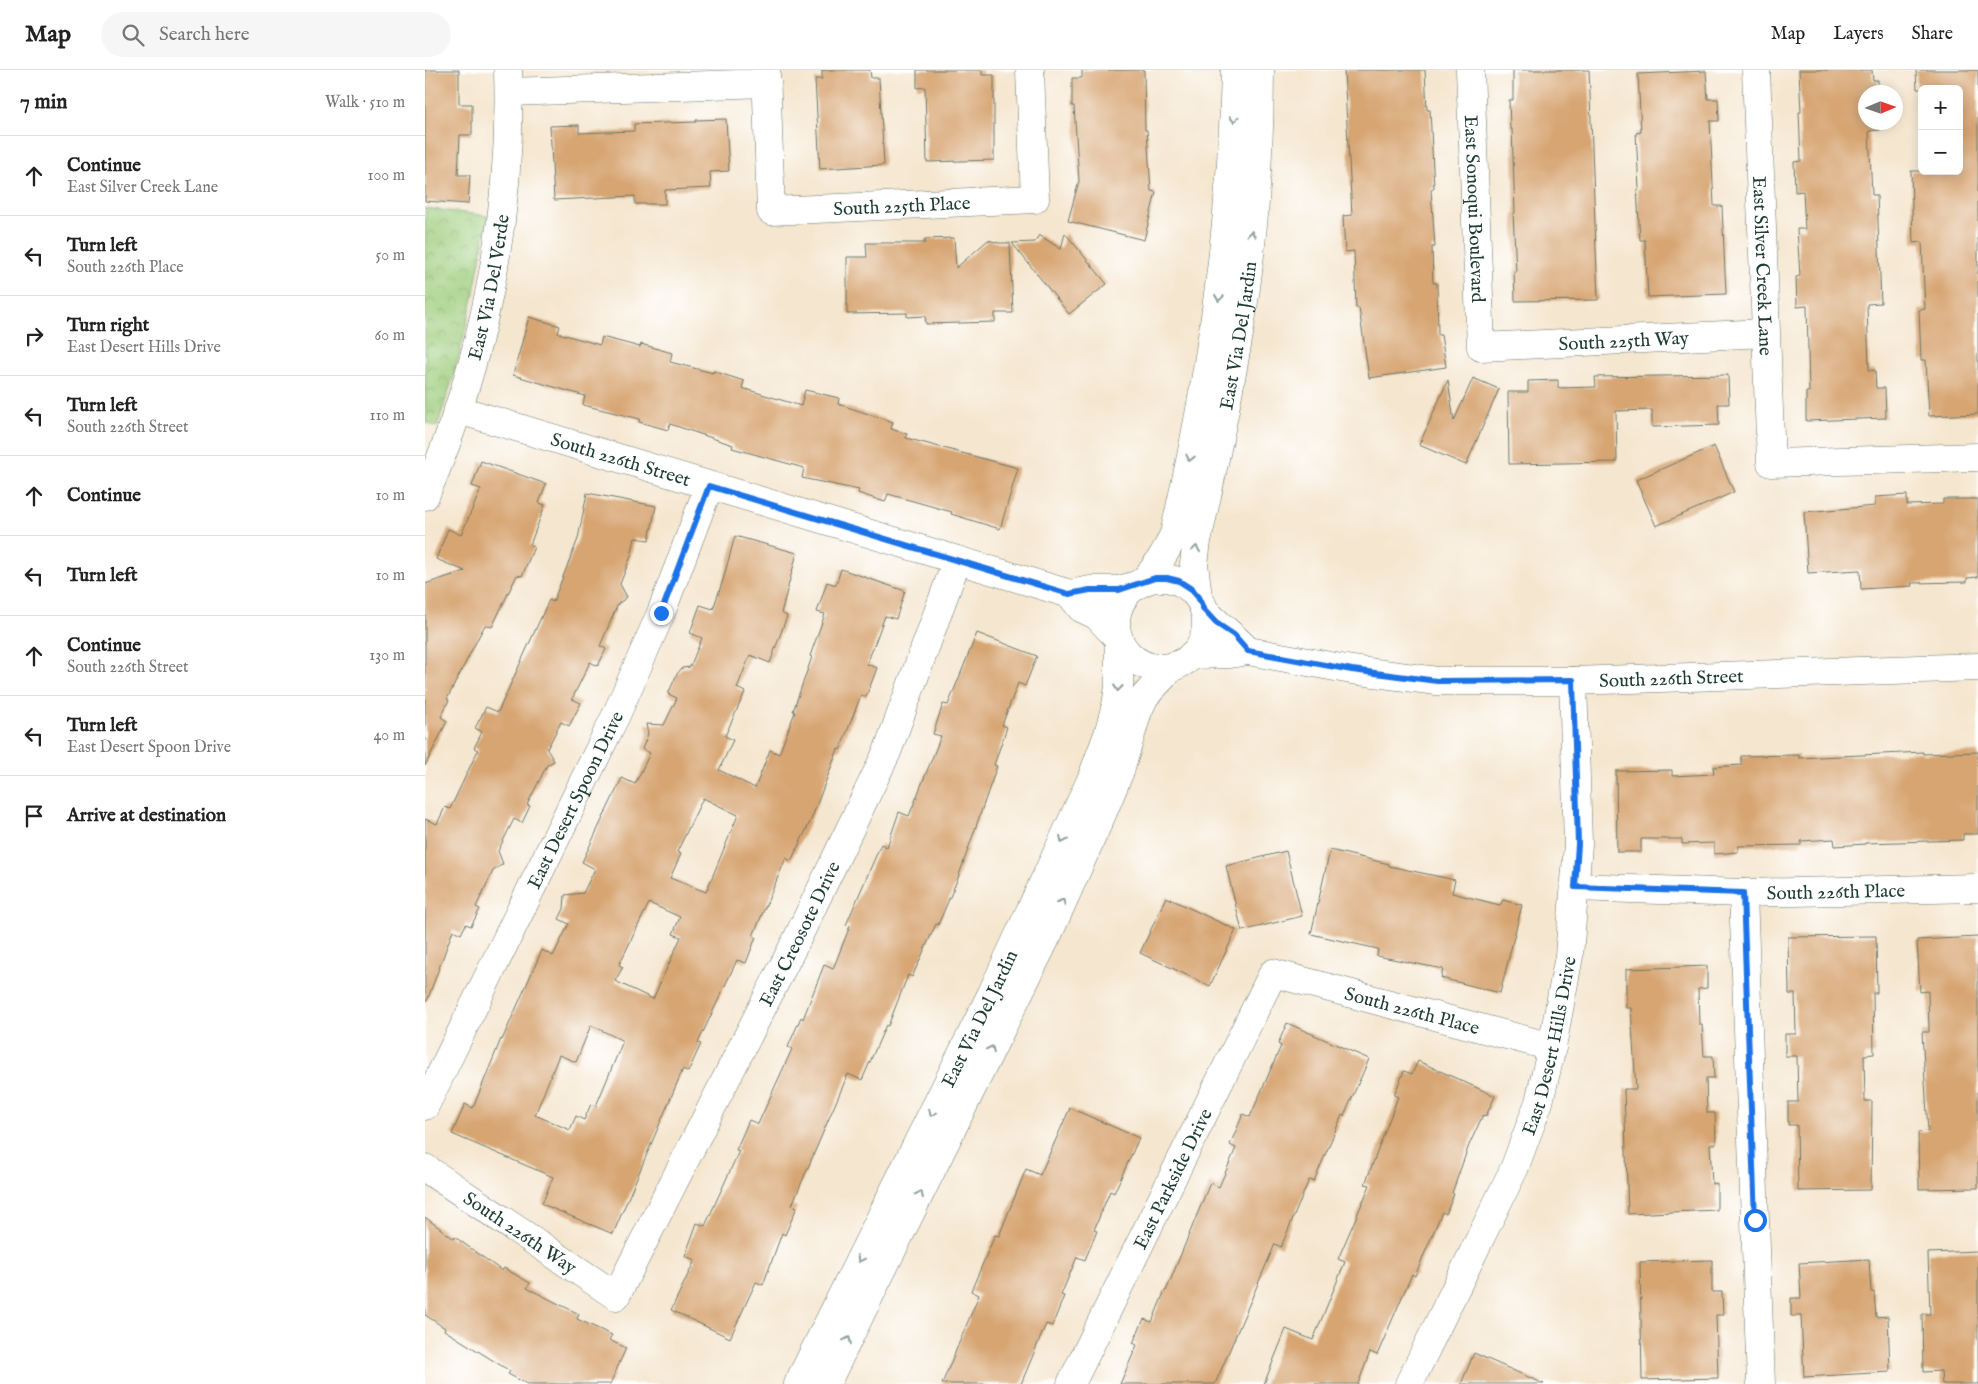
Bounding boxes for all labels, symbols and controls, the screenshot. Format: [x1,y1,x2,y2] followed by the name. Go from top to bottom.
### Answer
[101,12,451,57] search box
[25,19,71,50] text: Map
[119,21,147,49] icon: search
[159,23,250,47] text: Search here
[1771,23,1805,46] text: Map
[1833,23,1884,46] text: Layers
[1912,23,1953,46] text: Share
[1858,85,1903,130] north arrow
[1918,85,1963,175] map controls
[1918,85,1963,130] button: +
[20,89,67,116] text: 7 min
[325,93,405,113] text: Walk · 510 m
[1229,115,1239,123] one-way arrow
[1458,115,1489,304] street label: East Sonoqui Boulevard
[1918,130,1963,175] button: −
[67,154,141,178] text: Continue
[20,162,48,190] icon: ahead
[368,166,405,186] text: 100 m
[1746,176,1777,356] street label: East Silver Creek Lane
[67,178,218,198] text: East Silver Creek Lane
[833,192,971,222] street label: South 225th Place
[464,213,516,363] street label: East Via Del Verde
[1246,230,1257,238] one-way arrow
[67,234,138,258] text: Turn left
[20,242,48,270] icon: left
[376,246,405,266] text: 50 m
[67,258,184,278] text: South 226th Place
[1215,260,1263,412] street label: East Via Del Jardin
[1214,294,1224,302] one-way arrow
[67,314,149,338] text: Turn right
[20,322,48,350] icon: right
[375,326,405,346] text: 60 m
[1558,327,1690,357] street label: South 225th Way
[67,338,221,358] text: East Desert Hills Drive
[67,394,138,418] text: Turn left
[20,402,48,430] icon: left
[369,406,405,426] text: 110 m
[67,418,189,438] text: South 226th Street
[548,428,693,493] street label: South 226th Street
[1185,453,1196,462] one-way arrow
[20,482,48,510] icon: ahead
[67,484,141,508] text: Continue
[375,486,405,506] text: 10 m
[1190,545,1201,553] one-way arrow
[20,562,48,590] icon: left
[67,564,138,588] text: Turn left
[375,566,405,586] text: 10 m
[650,602,673,625] route end
[67,634,141,658] text: Continue
[20,642,48,670] icon: ahead
[369,646,405,666] text: 130 m
[67,658,189,678] text: South 226th Street
[1599,665,1744,694] street label: South 226th Street
[1113,685,1124,693] one-way arrow
[523,707,630,893] street label: East Desert Spoon Drive
[67,714,138,738] text: Turn left
[20,722,48,750] icon: left
[373,726,405,746] text: 40 m
[67,738,231,758] text: East Desert Spoon Drive
[20,802,48,830] icon: arrive
[67,804,226,828] text: Arrive at destination
[1058,835,1069,844] one-way arrow
[755,858,847,1011] street label: East Creosote Drive
[1766,880,1906,906] street label: South 226th Place
[1056,899,1066,908] one-way arrow
[937,947,1024,1092] street label: East Via Del Jardin
[1518,954,1583,1139] street label: East Desert Hills Drive
[1342,982,1482,1041] street label: South 226th Place
[985,1045,995,1054] one-way arrow
[1129,1105,1219,1254] street label: East Parkside Drive
[928,1108,938,1117] one-way arrow
[458,1187,581,1281] street label: South 226th Way
[913,1191,923,1200] one-way arrow
[1744,1209,1767,1232] route start
[856,1254,866,1263] one-way arrow
[842,1336,852,1345] one-way arrow

